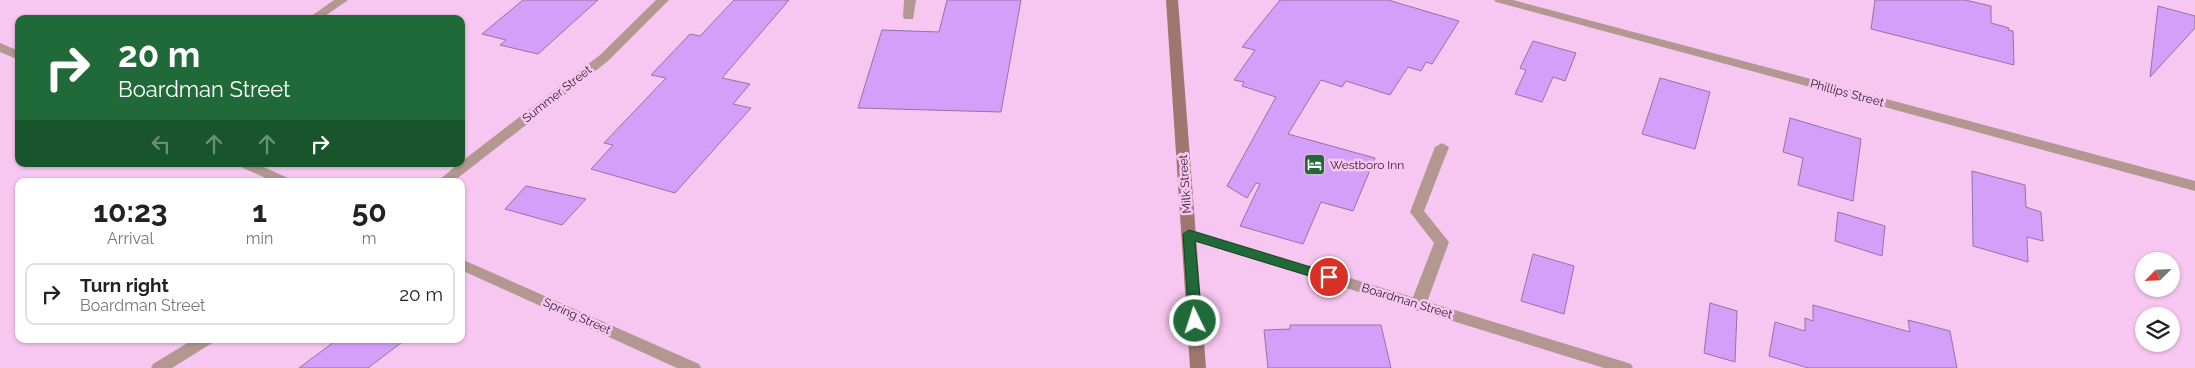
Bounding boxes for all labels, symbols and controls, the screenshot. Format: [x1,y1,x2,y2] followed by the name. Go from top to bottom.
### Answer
[118,34,200,75] text: 20 m
[35,35,100,100] icon: right
[520,63,594,125] street label: Summer Street
[118,76,290,102] text: Boardman Street
[1809,76,1885,110] street label: Phillips Street
[147,130,175,158] icon: left
[200,130,228,158] icon: ahead
[253,130,281,158] icon: ahead
[306,130,334,158] icon: right
[1302,153,1326,177] hotel icon: Westboro Inn
[1176,154,1194,214] street label: Milk Street
[1330,158,1404,172] place label: Westboro Inn
[93,194,168,229] text: 10:23
[252,194,267,229] text: 1
[352,194,387,229] text: 50
[107,229,154,248] text: Arrival
[246,229,273,248] text: min
[362,229,377,248] text: m
[2135,252,2180,298] north arrow
[2135,252,2180,352] map controls
[1308,256,1350,298] pin
[1315,263,1343,291] icon: arrive
[80,274,169,296] text: Turn right
[37,280,65,308] icon: right
[1360,281,1454,321] street label: Boardman Street
[399,283,443,305] text: 20 m
[1168,294,1220,346] position arrow
[541,295,613,337] street label: Spring Street
[80,296,205,315] text: Boardman Street
[2135,307,2180,352] button: layers

